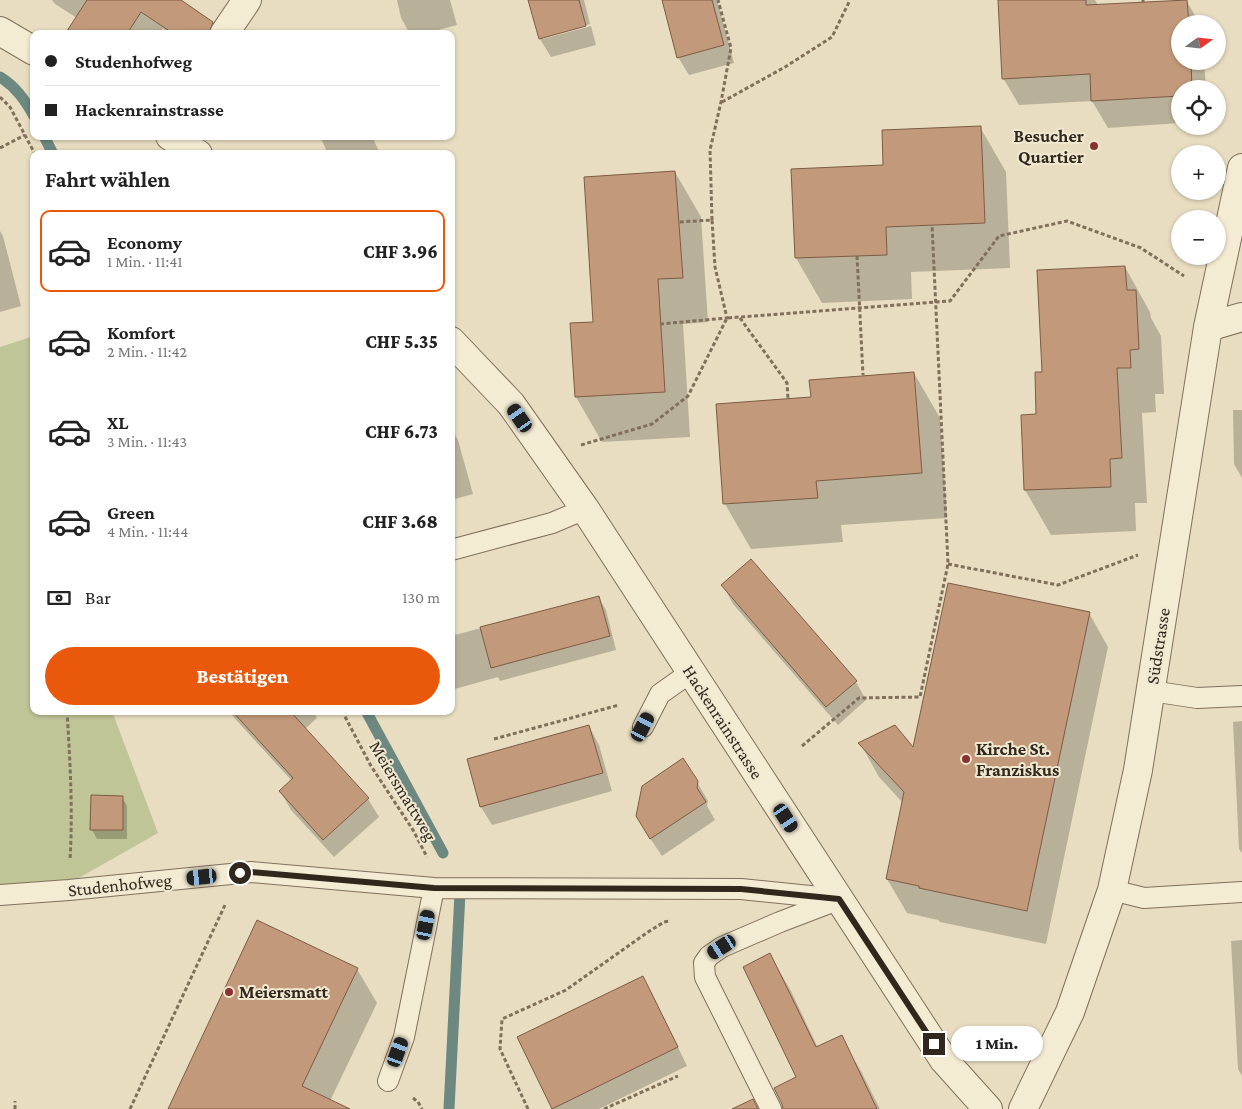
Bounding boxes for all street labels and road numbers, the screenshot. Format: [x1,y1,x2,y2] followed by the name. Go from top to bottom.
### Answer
[1142,606,1174,686] street label: Südstrasse
[679,661,767,783] street label: Hackenrainstrasse
[365,737,441,845] street label: Meiersmattweg
[67,870,173,900] street label: Studenhofweg

